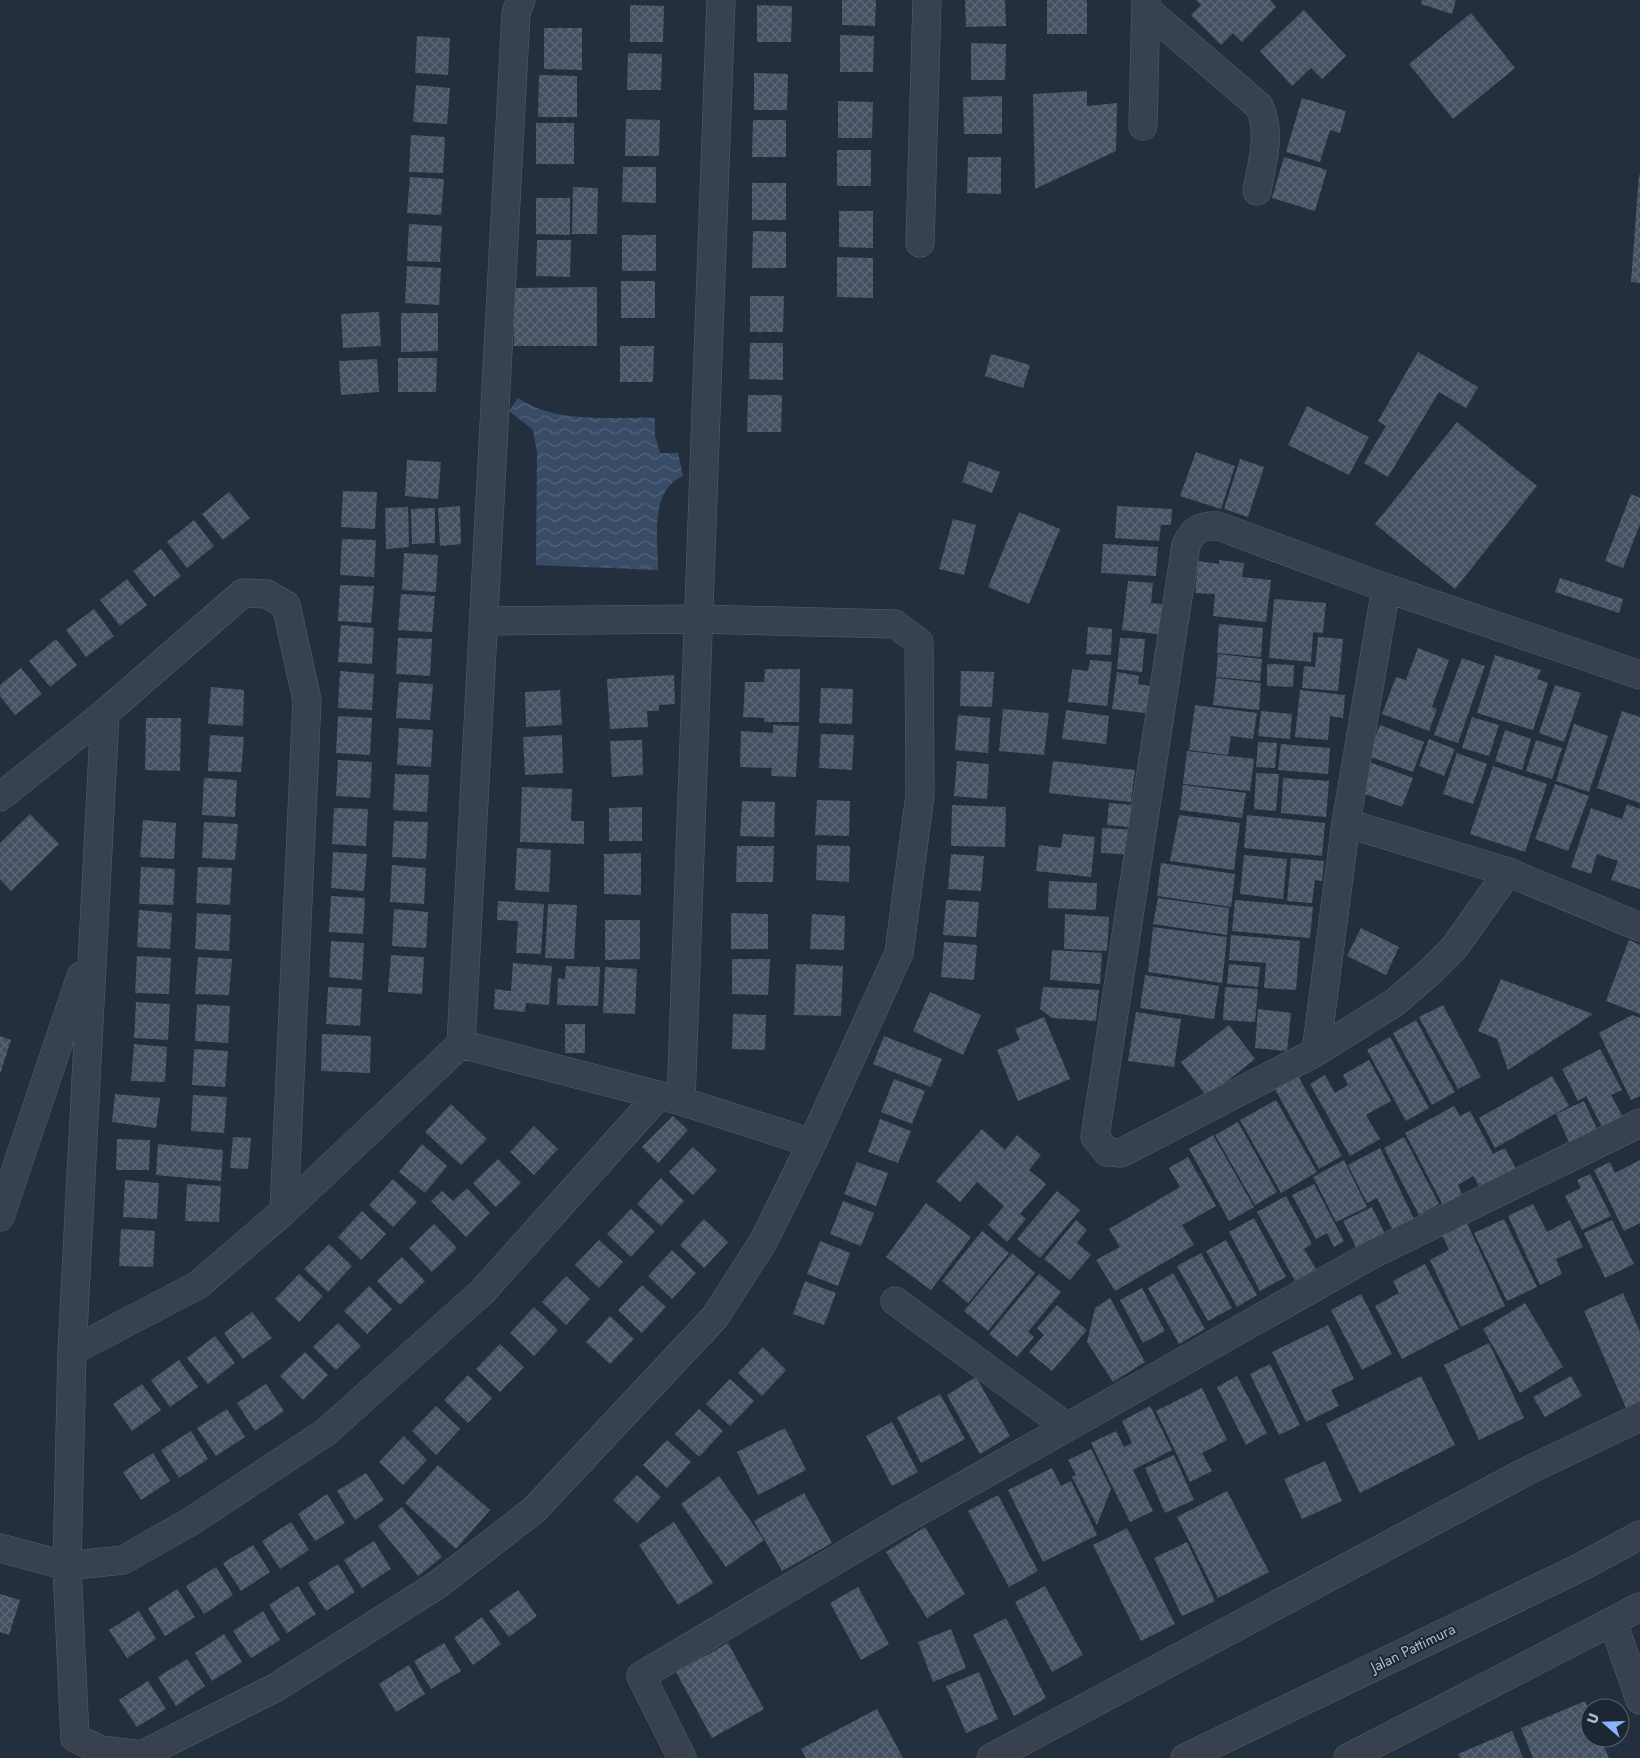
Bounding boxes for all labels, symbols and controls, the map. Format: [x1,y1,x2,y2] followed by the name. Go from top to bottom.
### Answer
[1365,1618,1459,1679] street label: Jalan Pattimura
[1580,1698,1630,1748] north arrow
[1582,1711,1604,1727] text: U

